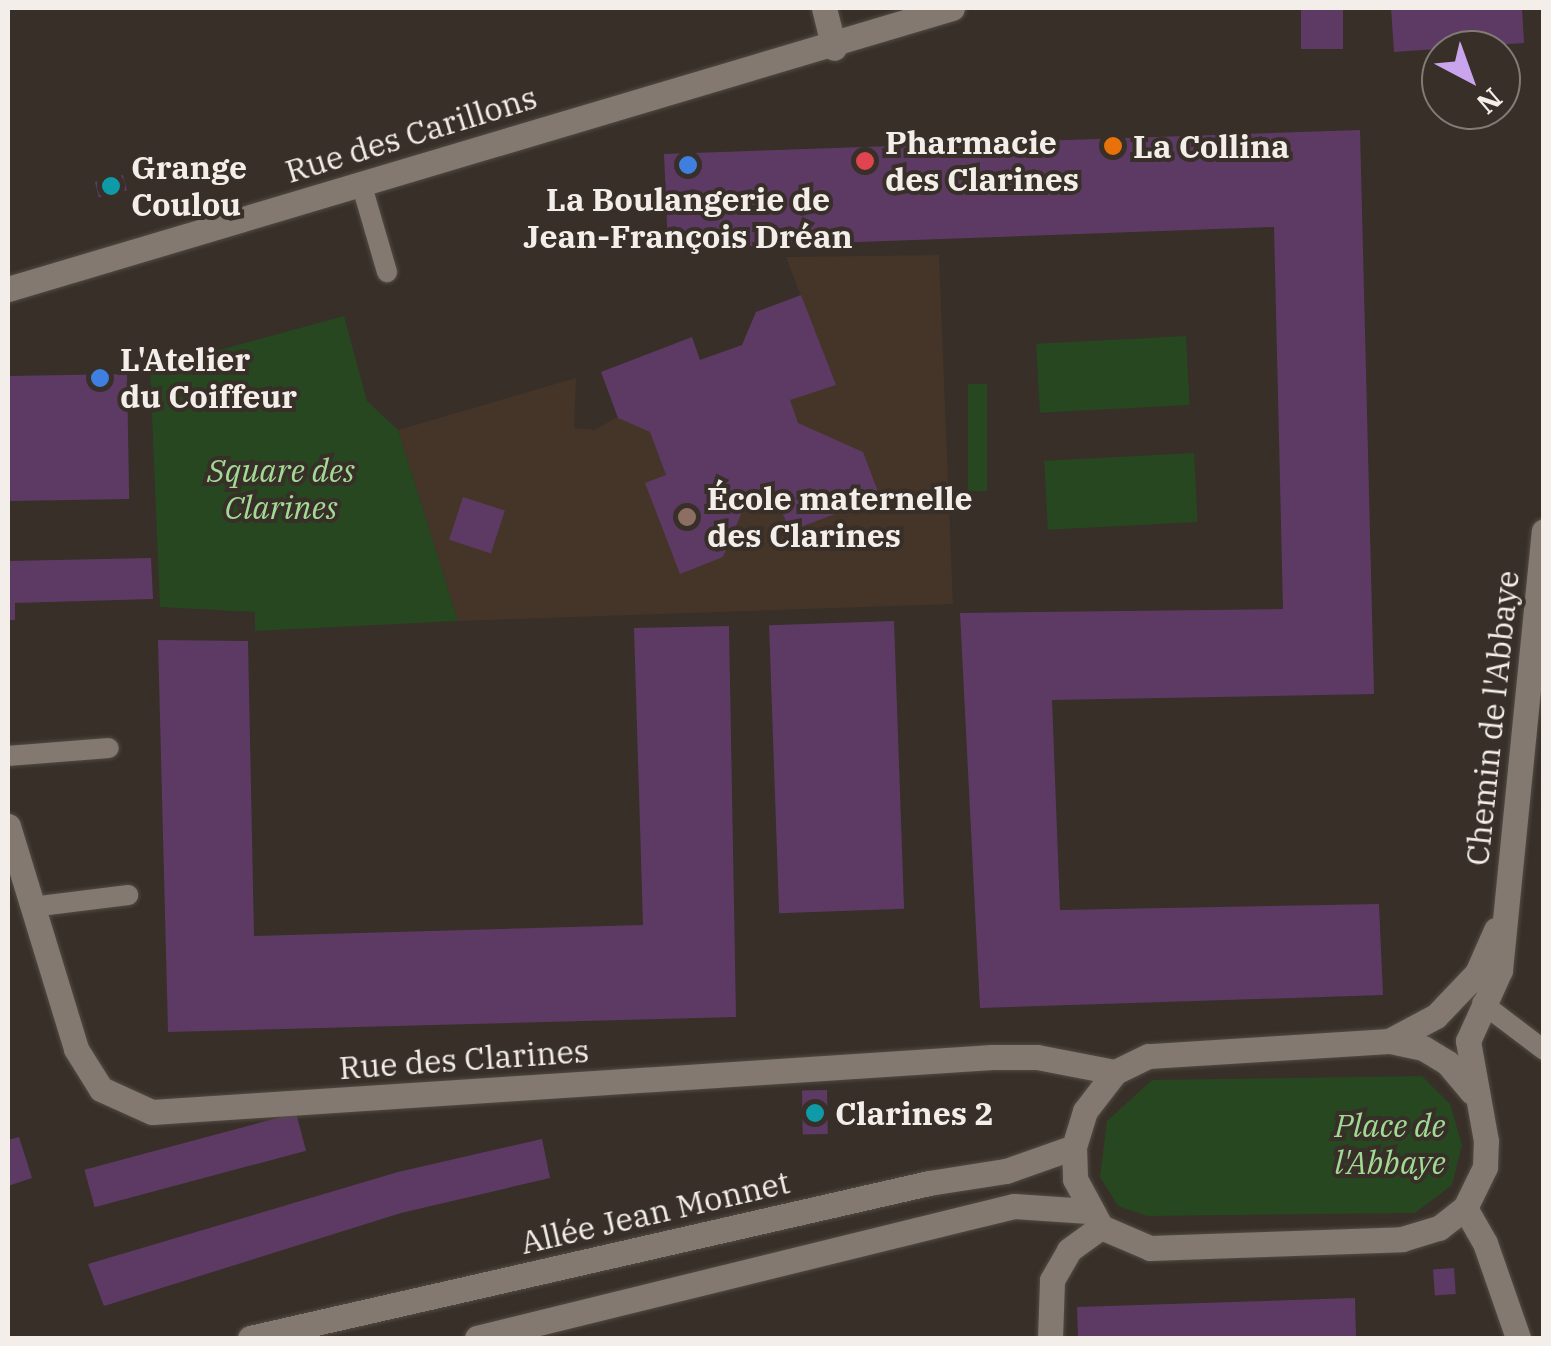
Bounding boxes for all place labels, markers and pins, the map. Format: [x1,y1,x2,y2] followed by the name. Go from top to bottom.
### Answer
[885,124,1079,199] place label: Pharmacie des Clarines
[1133,127,1289,165] place label: La Collina
[1102,135,1124,157] marker: La Collina
[131,149,247,224] place label: Grange Coulou
[854,150,876,172] marker: Pharmacie des Clarines
[677,154,699,176] marker: La Boulangerie de Jean-François Dréan
[100,175,122,197] marker: Grange Coulou
[523,181,853,256] place label: La Boulangerie de Jean-François Dréan
[120,341,297,416] place label: L'Atelier du Coiffeur
[89,367,111,389] marker: L'Atelier du Coiffeur
[707,480,973,555] place label: École maternelle des Clarines
[676,506,698,528] marker: École maternelle des Clarines
[835,1094,994,1132] place label: Clarines 2
[804,1102,826,1124] marker: Clarines 2

